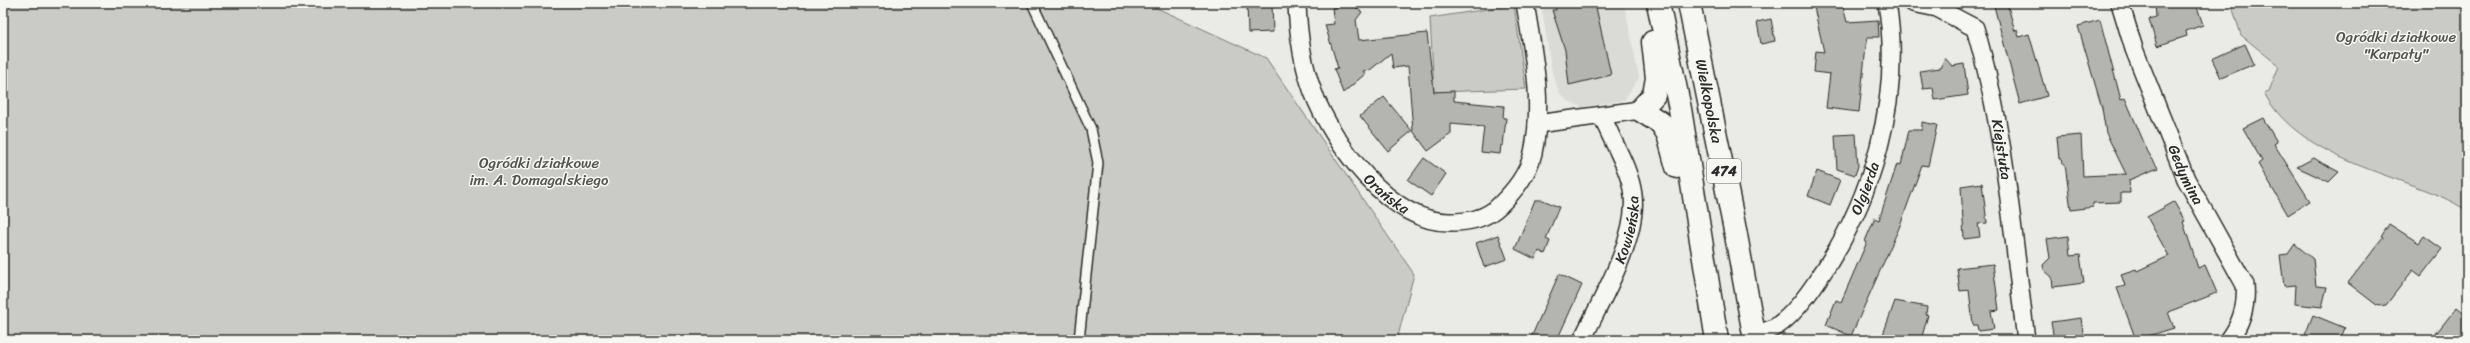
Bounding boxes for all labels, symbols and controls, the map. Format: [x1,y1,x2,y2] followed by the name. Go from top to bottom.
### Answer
[2336,24,2456,67] park label: Ogródki działkowe "Karpaty"
[1688,57,1730,146] street label: Wielkopolska
[1984,117,2019,182] street label: Kiejstuta
[2161,141,2211,210] street label: Gedymina
[469,150,609,193] park label: Ogródki działkowe im. A. Domagalskiego
[1843,158,1887,219] street label: Olgierda
[1707,159,1741,183] road number: 474
[1357,167,1415,222] street label: Orańska
[1607,195,1647,268] street label: Kowieńska

